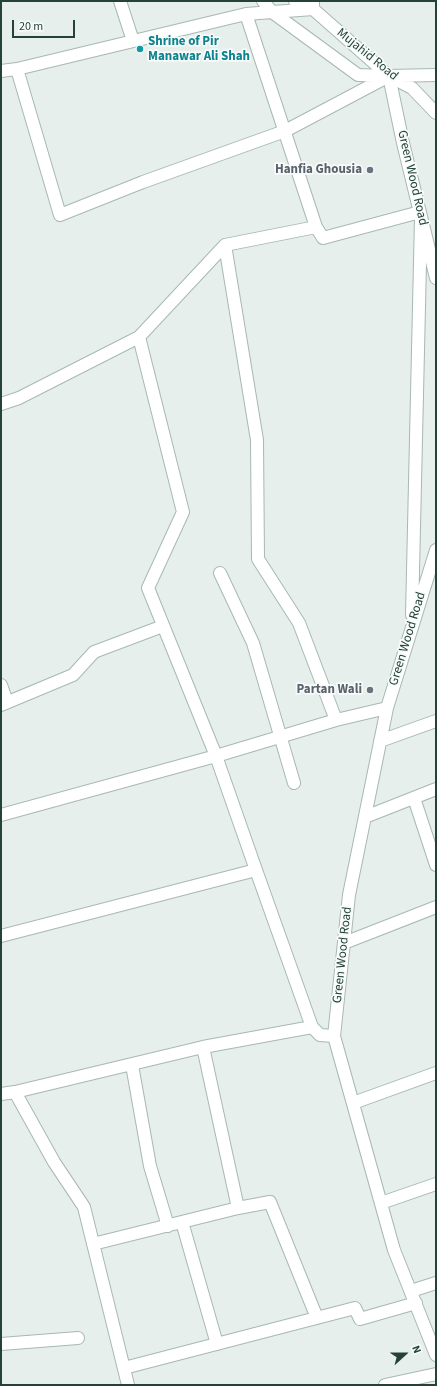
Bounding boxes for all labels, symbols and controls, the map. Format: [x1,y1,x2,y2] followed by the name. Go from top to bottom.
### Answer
[14,12,77,38] scale bar
[19,18,43,35] text: 20 m
[333,26,401,84] street label: Mujahid Road
[148,34,250,65] place label: Shrine of Pir Manawar Ali Shah
[135,44,145,54] marker: Shrine of Pir Manawar Ali Shah
[393,129,431,227] street label: Green Wood Road
[275,162,362,178] place label: Hanfia Ghousia
[365,165,375,175] marker: Hanfia Ghousia
[386,590,430,688] street label: Green Wood Road
[296,682,362,698] place label: Partan Wali
[365,685,375,695] marker: Partan Wali
[330,906,356,1004] street label: Green Wood Road
[385,1334,425,1374] north arrow
[408,1343,425,1356] text: N

